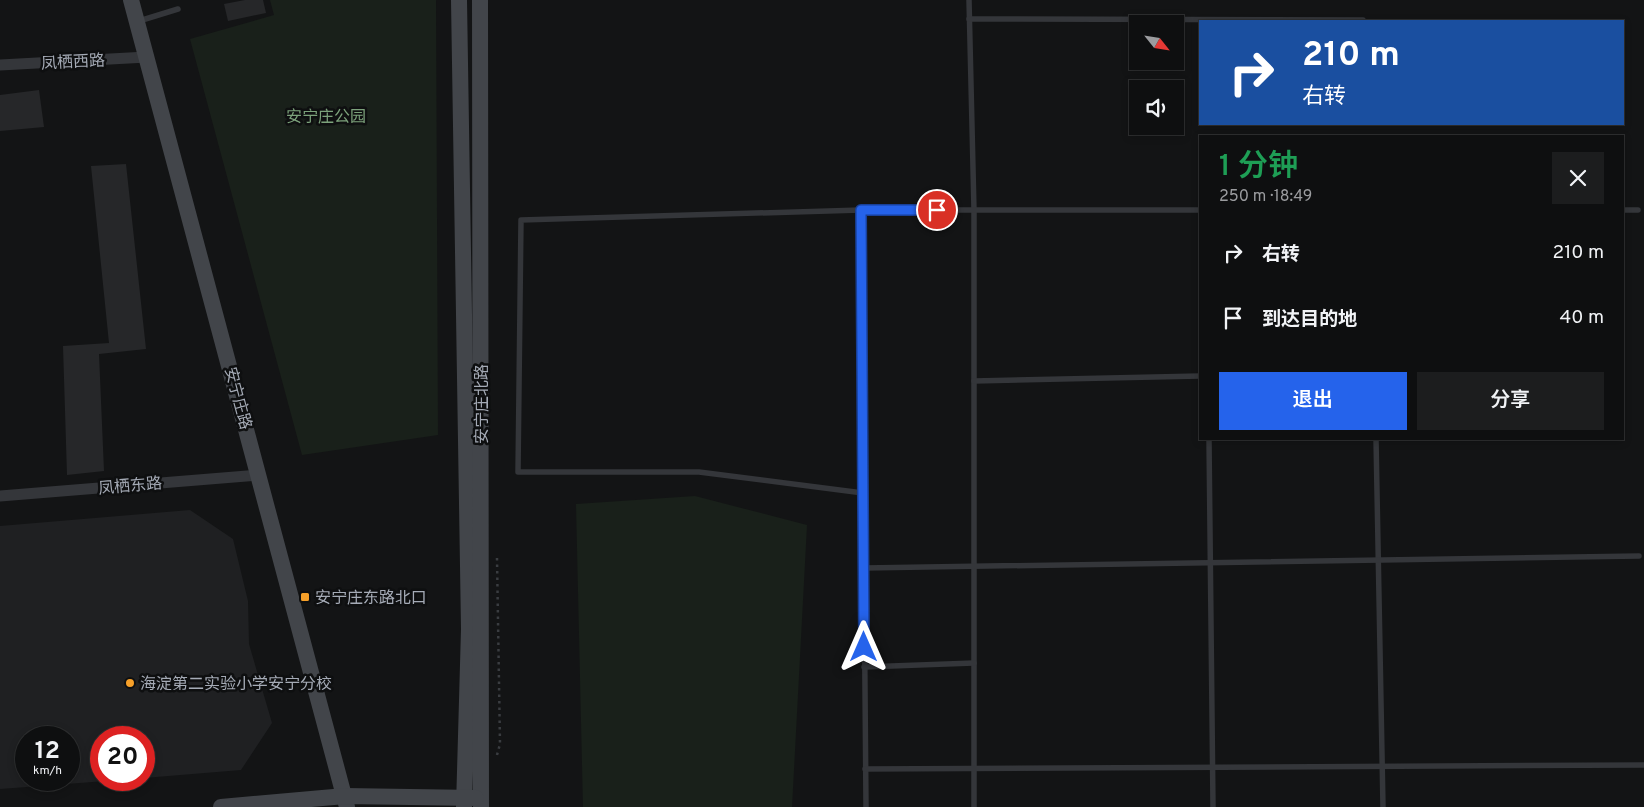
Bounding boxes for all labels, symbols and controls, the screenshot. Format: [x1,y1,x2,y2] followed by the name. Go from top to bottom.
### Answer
[1129,15,1184,70] north arrow
[1129,15,1184,135] map controls
[1302,34,1400,78] text: 210 m
[1219,40,1284,105] icon: right
[41,51,106,75] street label: 凤栖西路
[1129,80,1184,135] button: sound
[1302,84,1346,111] text: 右转
[286,108,366,128] park label: 安宁庄公园
[1219,149,1298,186] text: 1 分钟
[1552,152,1604,204] button: close
[1219,187,1312,207] text: 250 m · 18:49
[916,189,958,231] pin
[923,196,951,224] icon: arrive
[1219,239,1247,267] icon: right
[1553,241,1604,265] text: 210 m
[1262,243,1300,267] text: 右转
[1219,304,1247,332] icon: arrive
[1559,306,1604,330] text: 40 m
[1262,308,1357,332] text: 到达目的地
[473,364,493,444] street label: 安宁庄北路
[219,365,255,432] street label: 安宁庄路
[1219,372,1407,430] button: 退出
[1417,372,1604,430] button: 分享
[97,474,163,500] street label: 凤栖东路
[315,589,427,609] place label: 安宁庄东路北口
[299,591,311,603] marker: 安宁庄东路北口
[837,620,889,672] position arrow
[140,675,332,695] place label: 海淀第二实验小学安宁分校
[124,677,136,689] marker: 海淀第二实验小学安宁分校
[90,726,155,791] speed limit sign: 20
[35,736,60,768] text: 12
[33,763,62,779] text: km/h

